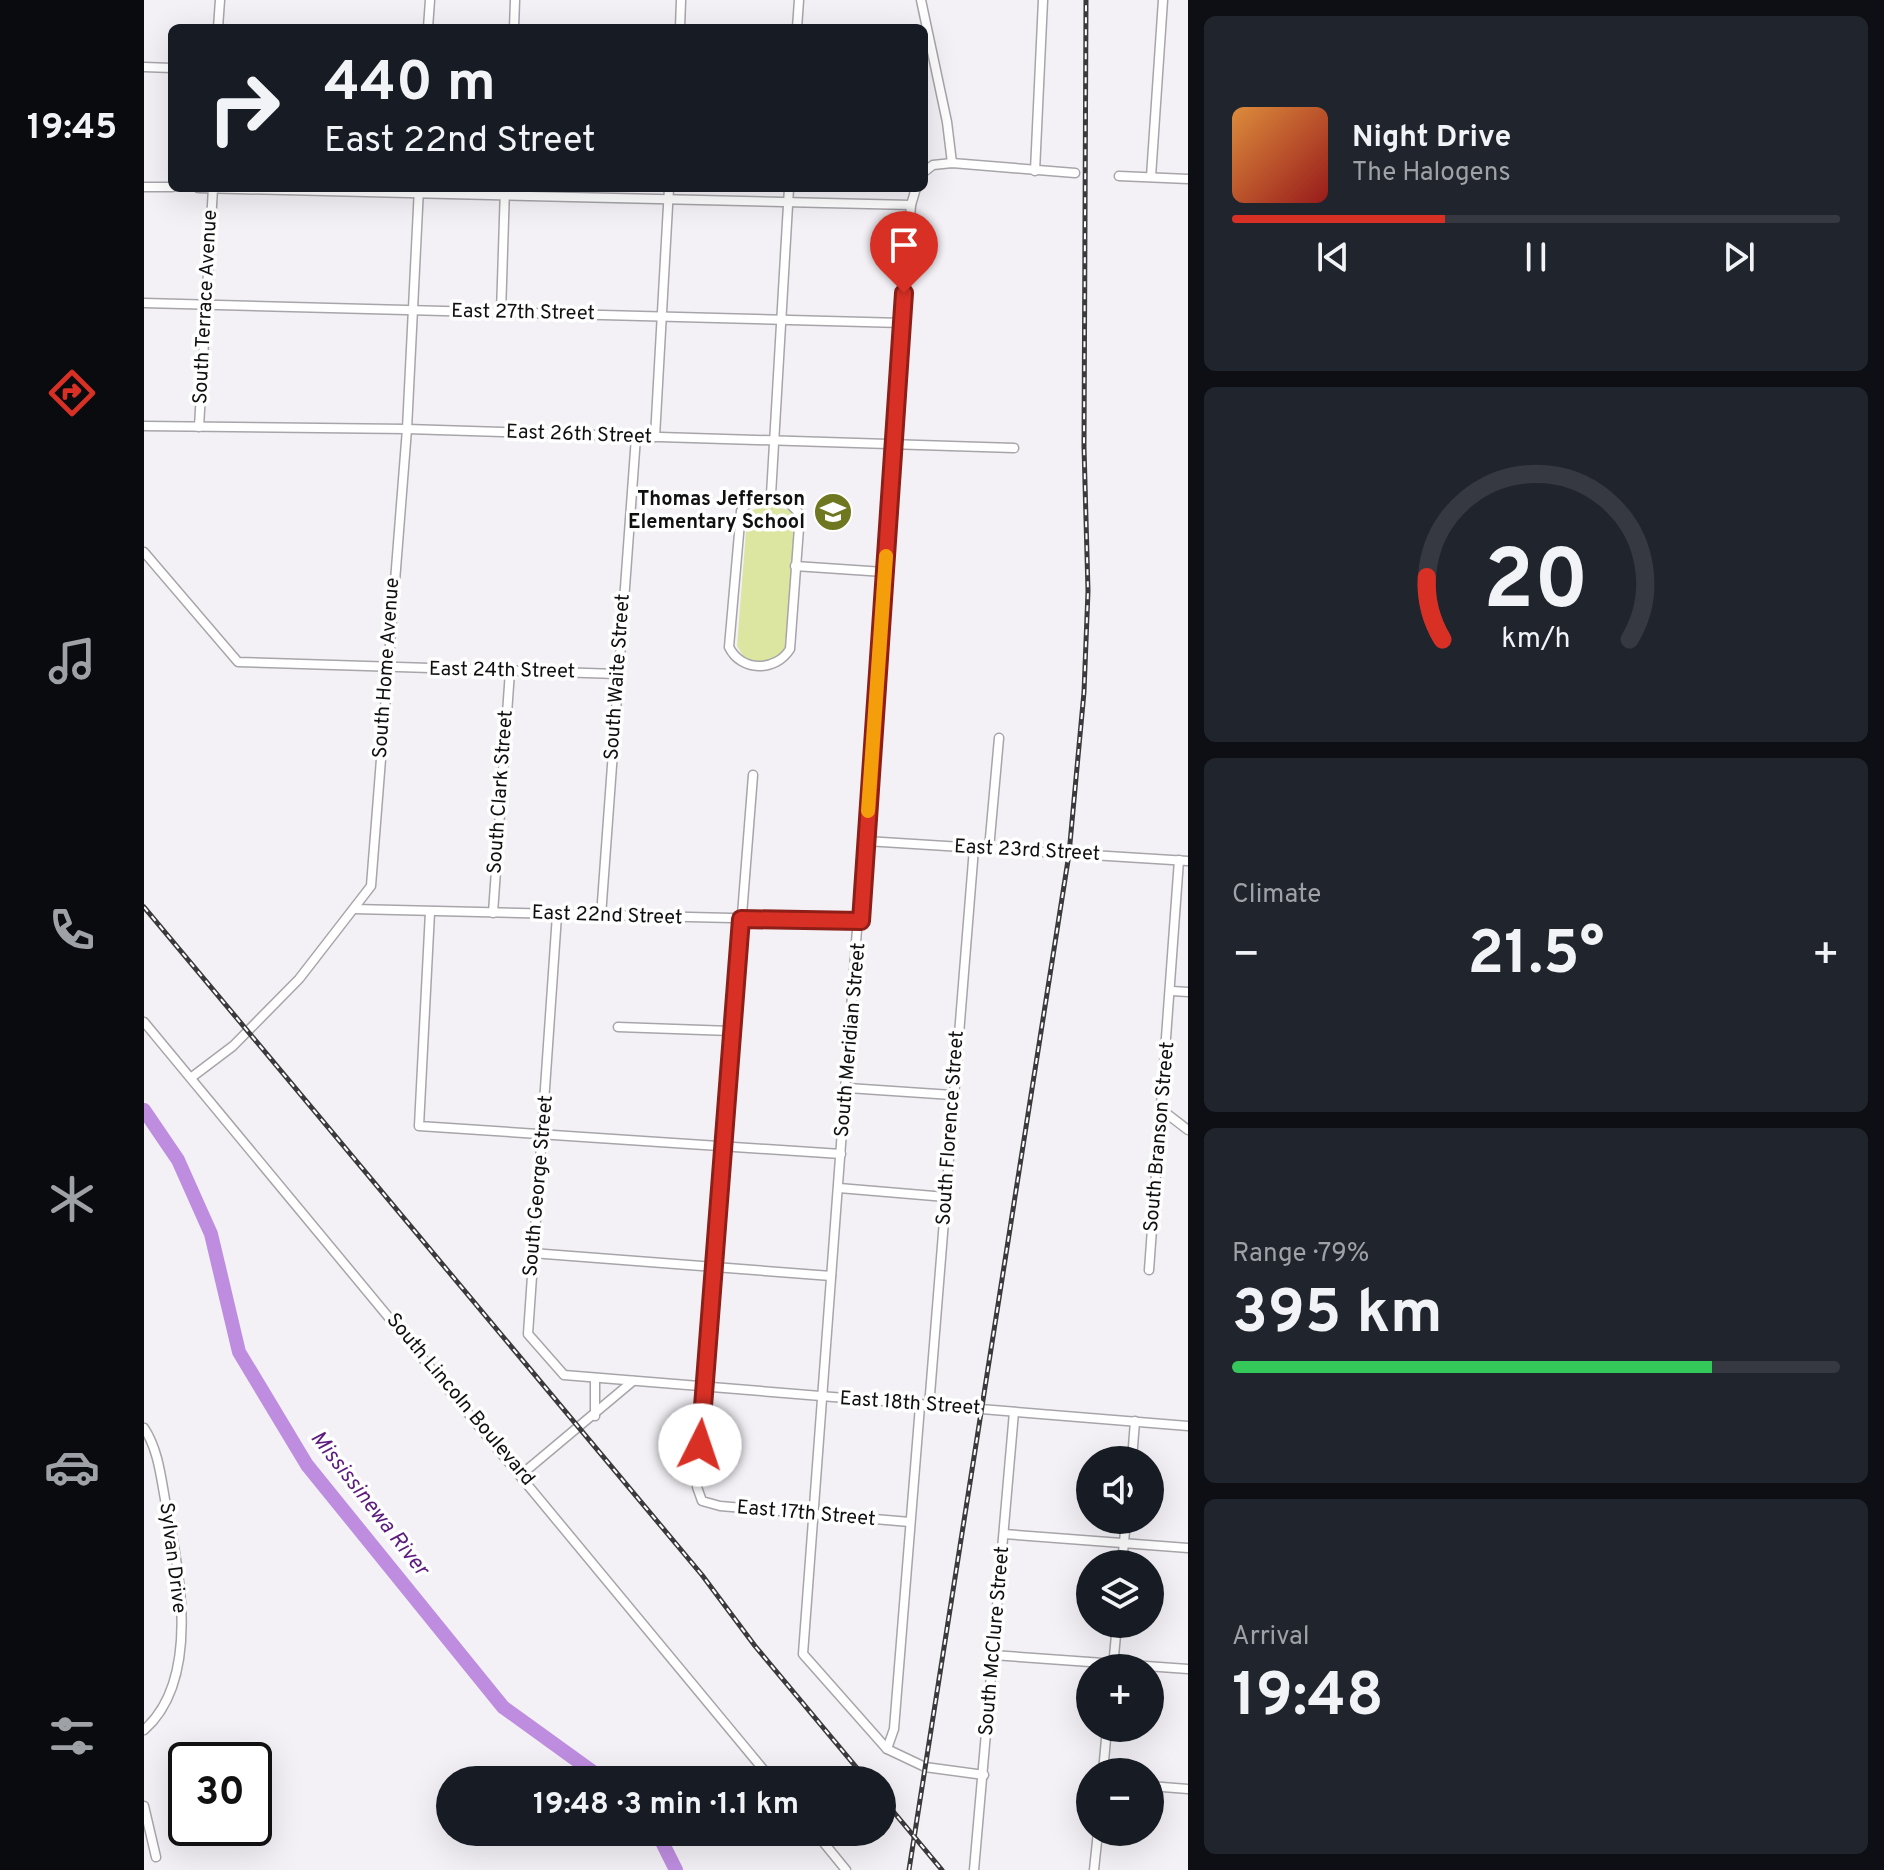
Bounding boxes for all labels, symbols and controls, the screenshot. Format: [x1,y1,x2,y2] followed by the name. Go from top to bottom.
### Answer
[324,50,496,120] text: 440 m
[192,56,296,160] icon: right
[27,106,117,152] text: 19:45
[324,119,596,165] text: East 22nd Street
[1352,120,1511,157] text: Night Drive
[1352,157,1511,190] text: The Halogens
[188,209,224,405] street label: South Terrace Avenue
[870,211,938,293] pin
[882,223,926,267] icon: arrive
[1311,235,1355,279] icon: previous
[1514,235,1558,279] icon: pause
[1717,235,1761,279] icon: next
[451,299,595,327] street label: East 27th Street
[44,365,100,421] icon: directions
[505,419,653,451] street label: East 26th Street
[628,487,805,536] place label: Thomas Jefferson Elementary School
[812,491,854,533] school or university icon: Thomas Jefferson Elementary School
[1483,533,1589,638] text: 20
[368,577,406,759] street label: South Home Avenue
[599,593,637,761] street label: South Waite Street
[1501,622,1571,658] text: km/h
[44,633,100,689] icon: music
[429,657,575,685] street label: East 24th Street
[482,709,520,875] street label: South Clark Street
[953,834,1101,868] street label: East 23rd Street
[1232,879,1321,912] text: Climate
[531,900,683,932] street label: East 22nd Street
[44,902,100,958] icon: phone
[1467,919,1605,995] text: 21.5°
[1232,929,1260,985] text: −
[1812,929,1840,985] text: +
[830,942,872,1138] street label: South Meridian Street
[931,1030,971,1226] street label: South Florence Street
[1139,1041,1181,1233] street label: South Branson Street
[518,1094,560,1278] street label: South George Street
[44,1171,100,1227] icon: climate
[1232,1238,1369,1271] text: Range · 79%
[1232,1278,1443,1354] text: 395 km
[380,1308,540,1492] street label: South Lincoln Boulevard
[839,1386,981,1422] street label: East 18th Street
[658,1403,742,1487] position arrow
[304,1426,435,1583] water label: Mississinewa River
[44,1439,100,1495] icon: car
[1076,1446,1164,1846] map controls
[1076,1446,1164,1534] button: sound
[736,1495,876,1533] street label: East 17th Street
[152,1501,192,1615] street label: Sylvan Drive
[974,1545,1016,1737] street label: South McClure Street
[1076,1550,1164,1638] button: layers
[1232,1621,1310,1654] text: Arrival
[1076,1654,1164,1742] button: +
[1232,1661,1384,1737] text: 19:48
[44,1708,100,1764] icon: filters
[168,1742,272,1846] speed limit sign: 30
[1076,1758,1164,1846] button: −
[533,1787,799,1824] text: 19:48 · 3 min · 1.1 km

